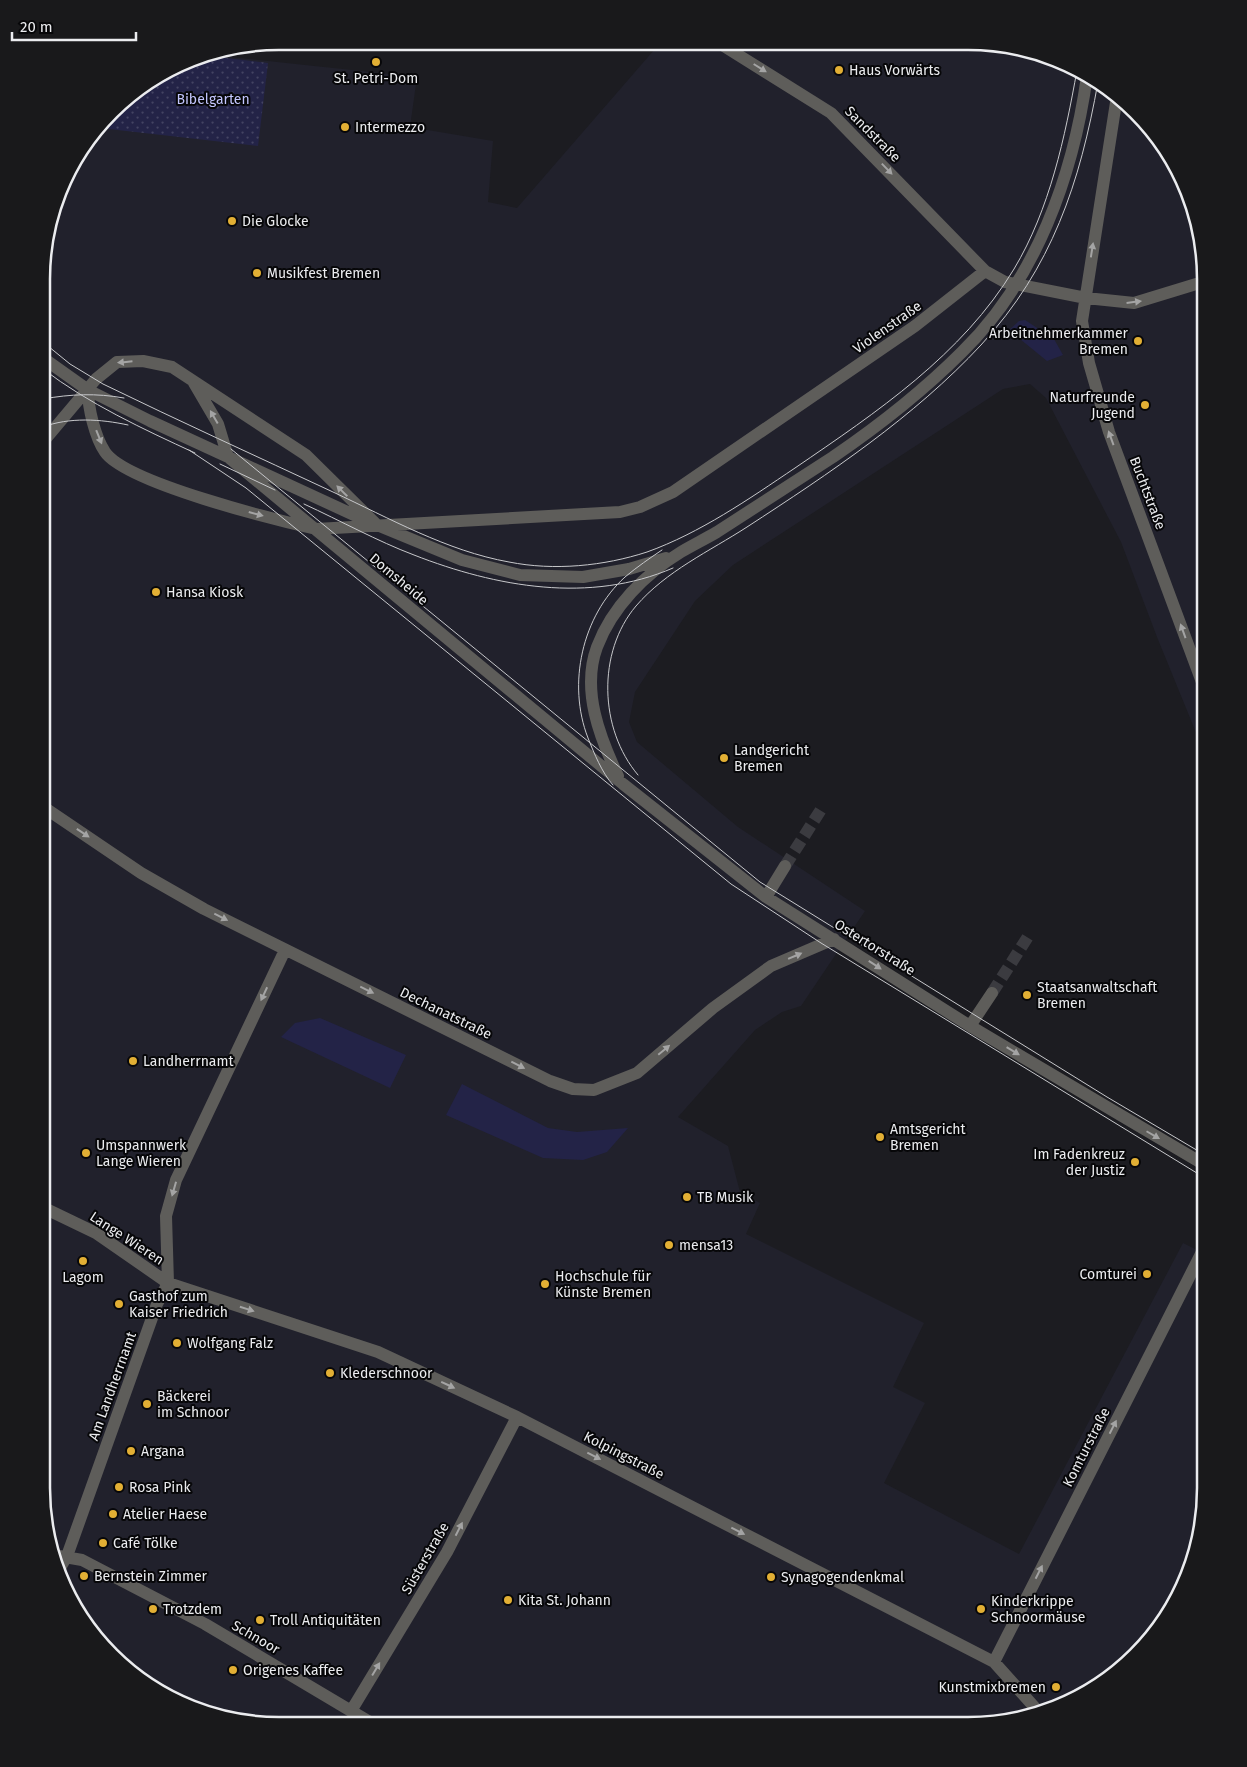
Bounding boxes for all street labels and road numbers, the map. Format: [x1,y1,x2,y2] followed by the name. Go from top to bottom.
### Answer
[841,103,904,166] street label: Sandstraße
[850,298,925,357] street label: Violenstraße
[1126,454,1169,532] street label: Buchtstraße
[366,550,432,609] street label: Domsheide
[831,916,918,979] street label: Ostertorstraße
[397,984,494,1043] street label: Dechanatstraße
[86,1208,167,1269] street label: Lange Wieren
[85,1329,140,1443] street label: Am Landherrnamt
[1059,1405,1114,1490] street label: Komturstraße
[581,1428,667,1483] street label: Kolpingstraße
[398,1519,453,1597] street label: Süsterstraße
[229,1617,283,1658] street label: Schnoor

